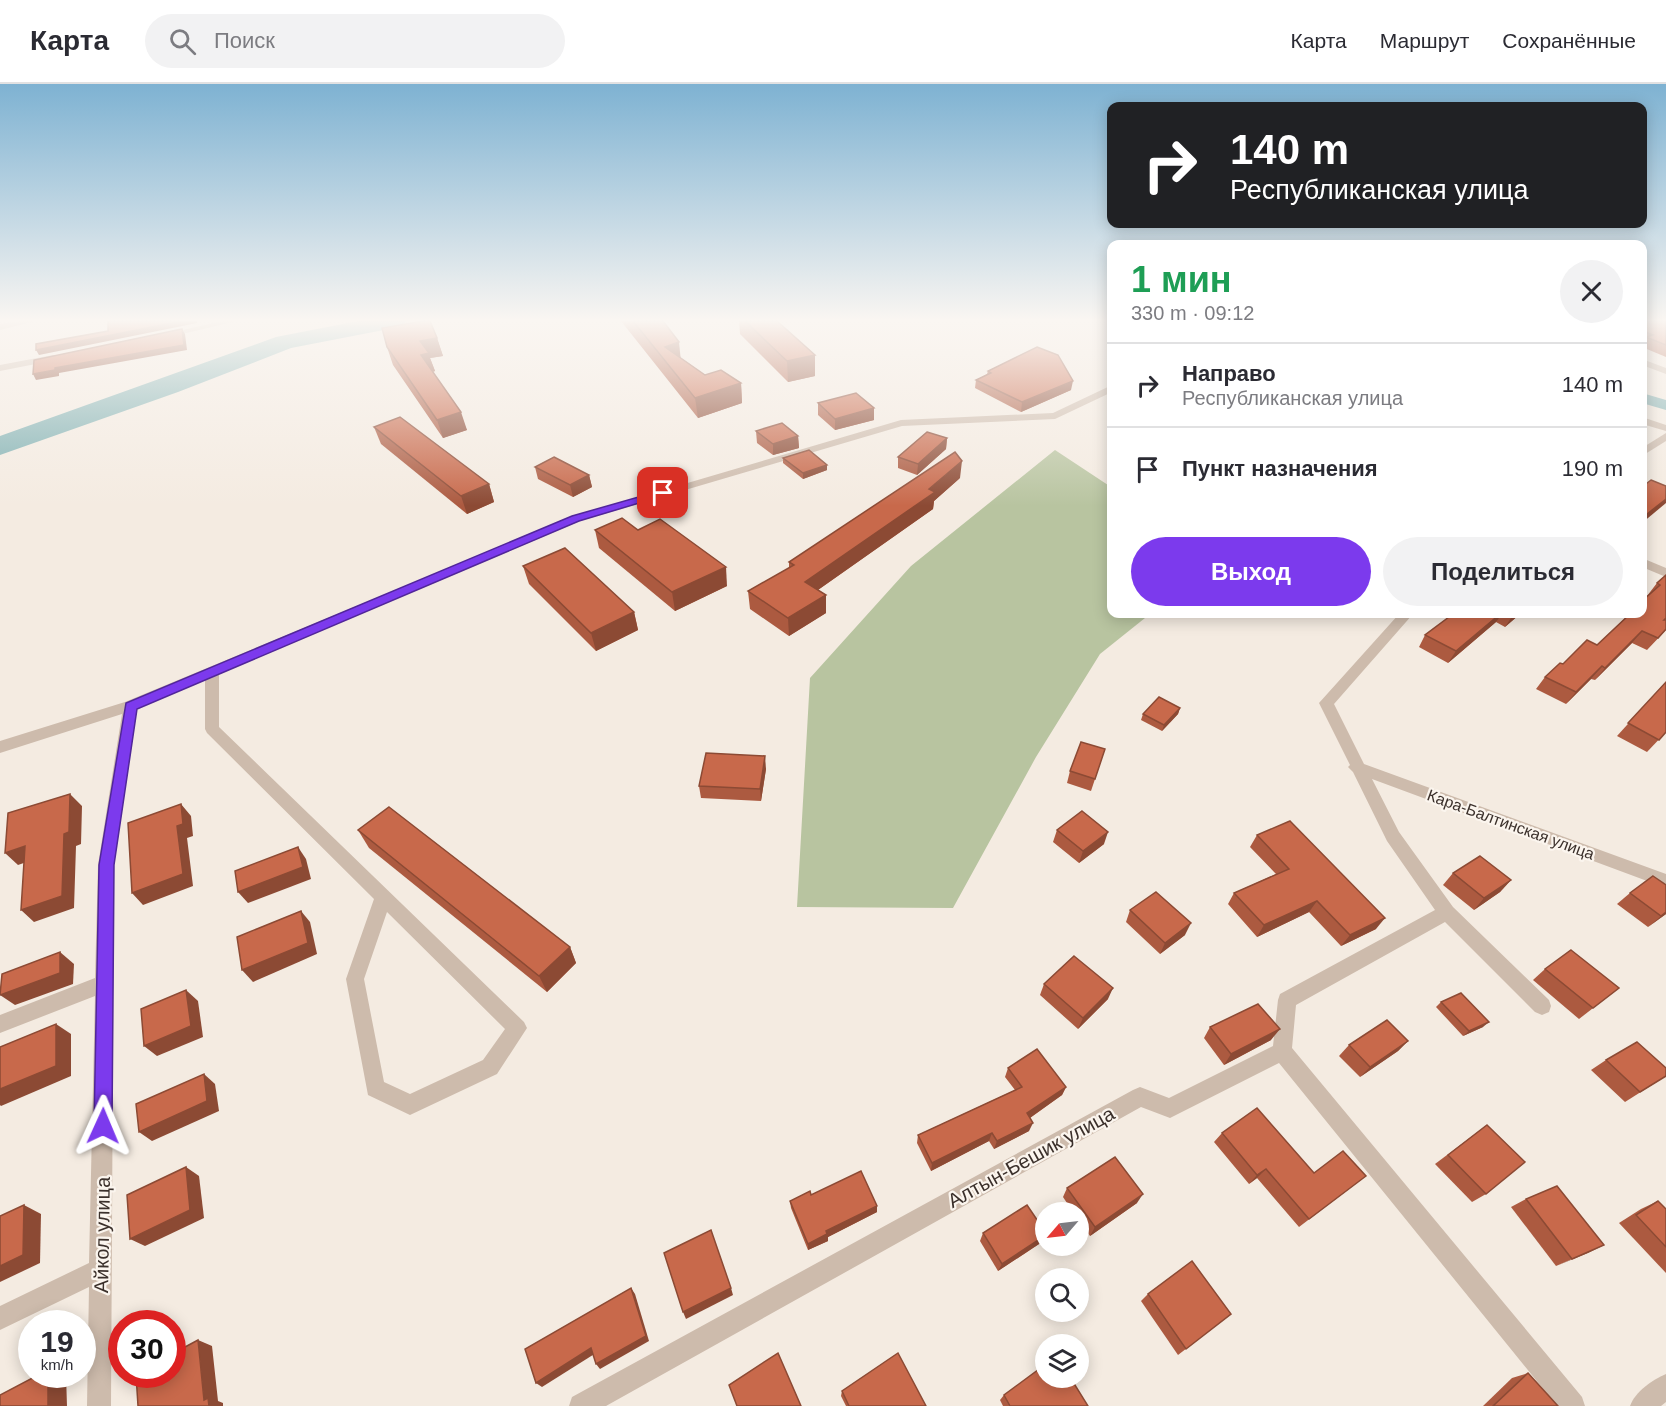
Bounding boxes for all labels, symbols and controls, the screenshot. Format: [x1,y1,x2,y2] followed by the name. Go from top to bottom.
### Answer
[145,14,565,68] search box
[30,25,109,56] text: Карта
[166,25,199,58] icon: search
[214,28,275,53] text: Поиск
[1291,29,1347,52] text: Карта
[1380,29,1469,52] text: Маршрут
[1502,29,1636,52] text: Сохранённые
[1131,126,1209,204] icon: right
[1230,126,1349,173] text: 140 m
[1230,175,1528,205] text: Республиканская улица
[1131,259,1232,300] text: 1 мин
[1560,260,1623,323] button: close
[1131,302,1254,324] text: 330 m · 09:12
[1182,361,1276,386] text: Направо
[1131,369,1164,402] icon: right
[1562,372,1623,397] text: 140 m
[1182,387,1403,409] text: Республиканская улица
[1131,453,1164,486] icon: arrive
[1182,456,1378,481] text: Пункт назначения
[1562,456,1623,481] text: 190 m
[637,467,688,518] pin
[646,476,679,509] icon: arrive
[1131,537,1371,606] button: Выход
[1383,537,1623,606] button: Поделиться
[1425,786,1597,863] street label: Кара-Балтинская улица
[71,1094,135,1158] position arrow
[944,1102,1119,1212] street label: Алтын-Бешик улица
[90,1176,114,1293] street label: Айкол улица
[1035,1202,1089,1256] north arrow
[1035,1202,1089,1388] map controls
[1035,1268,1089,1322] button: search
[108,1310,186,1388] speed limit sign: 30
[40,1325,74,1358] text: 19
[1035,1334,1089,1388] button: layers
[41,1356,73,1373] text: km/h

